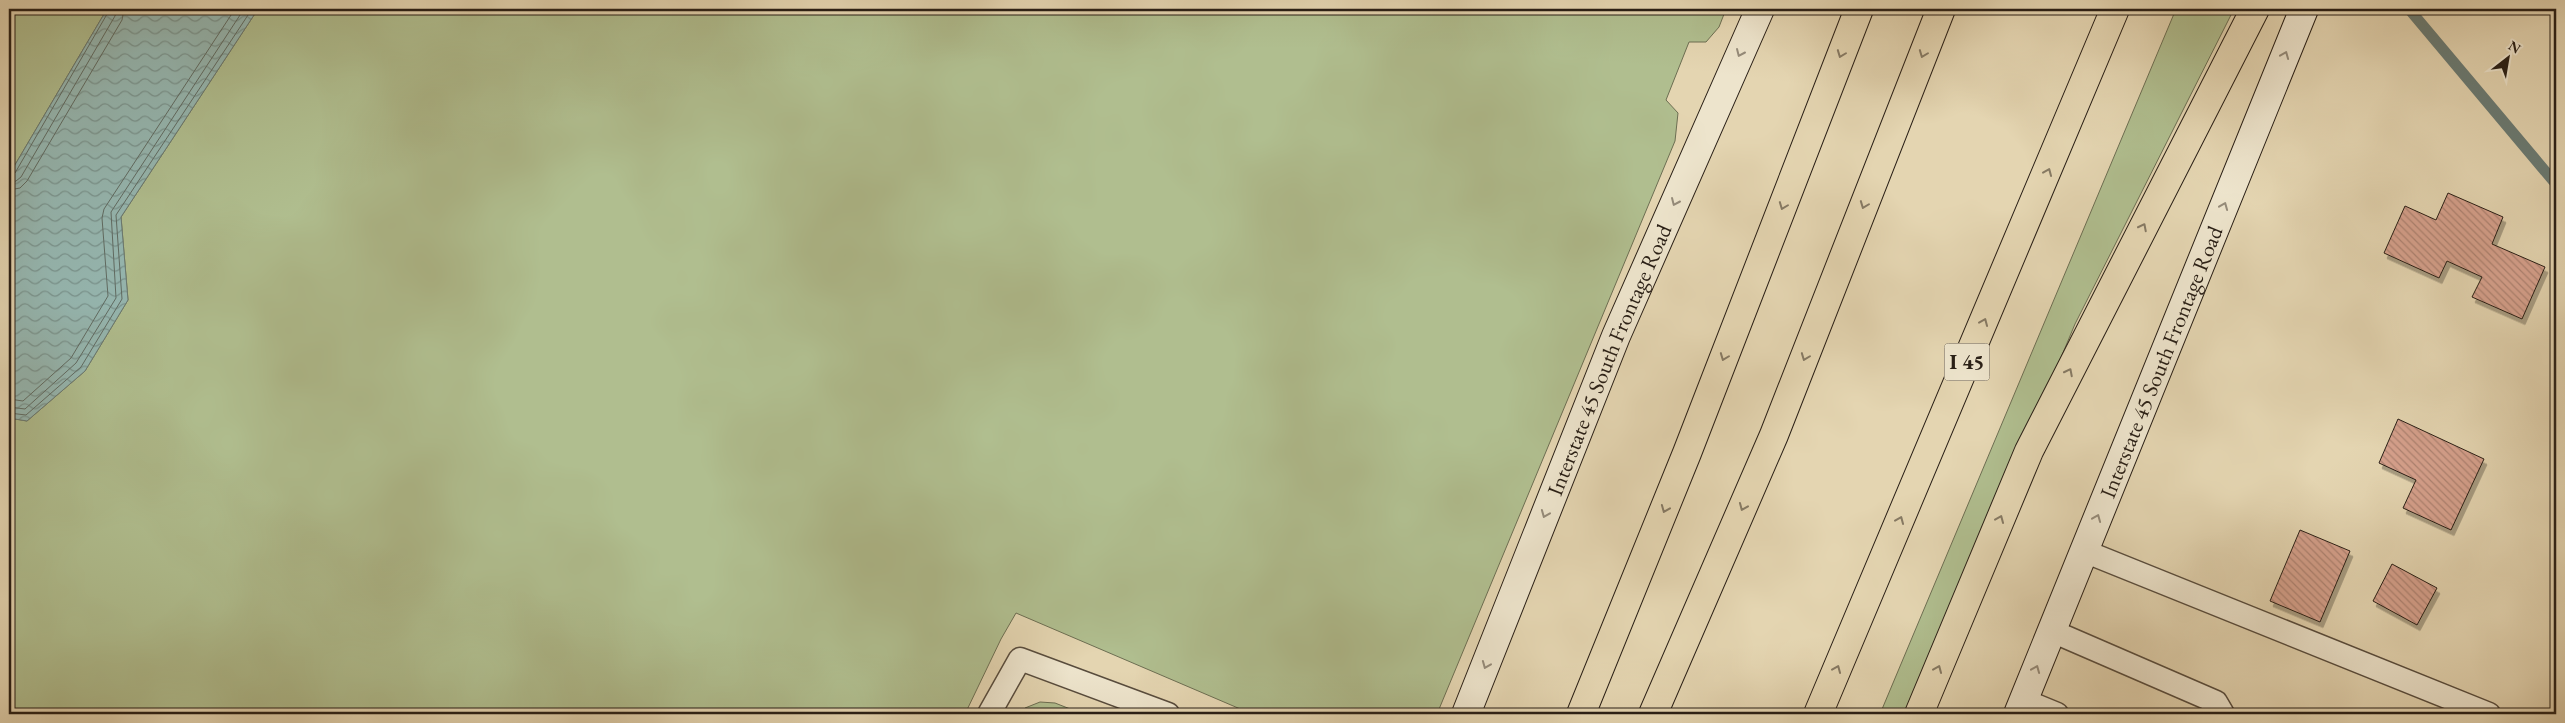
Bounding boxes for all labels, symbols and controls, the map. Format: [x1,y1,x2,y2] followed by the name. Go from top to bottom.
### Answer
[2482,32,2532,82] north arrow
[2505,36,2525,58] text: N
[1736,48,1747,57] one-way arrow
[1837,49,1847,58] one-way arrow
[1919,49,1929,58] one-way arrow
[2278,51,2289,60] one-way arrow
[2041,168,2052,177] one-way arrow
[1670,197,1681,206] one-way arrow
[1778,201,1789,210] one-way arrow
[1860,201,1870,209] one-way arrow
[2217,202,2228,211] one-way arrow
[1540,219,1679,500] street label: Interstate 45 South Frontage Road
[2093,221,2230,502] street label: Interstate 45 South Frontage Road
[2137,224,2147,233] one-way arrow
[1978,318,1989,327] one-way arrow
[1944,344,1990,381] road number: I 45
[1800,352,1811,361] one-way arrow
[1720,353,1730,361] one-way arrow
[2063,368,2073,377] one-way arrow
[1738,502,1749,511] one-way arrow
[1660,504,1671,513] one-way arrow
[1541,509,1552,518] one-way arrow
[1994,515,2005,524] one-way arrow
[2091,515,2101,523] one-way arrow
[1894,516,1905,525] one-way arrow
[1482,660,1492,669] one-way arrow
[1831,665,1841,674] one-way arrow
[1932,665,1942,674] one-way arrow
[2030,665,2040,674] one-way arrow

